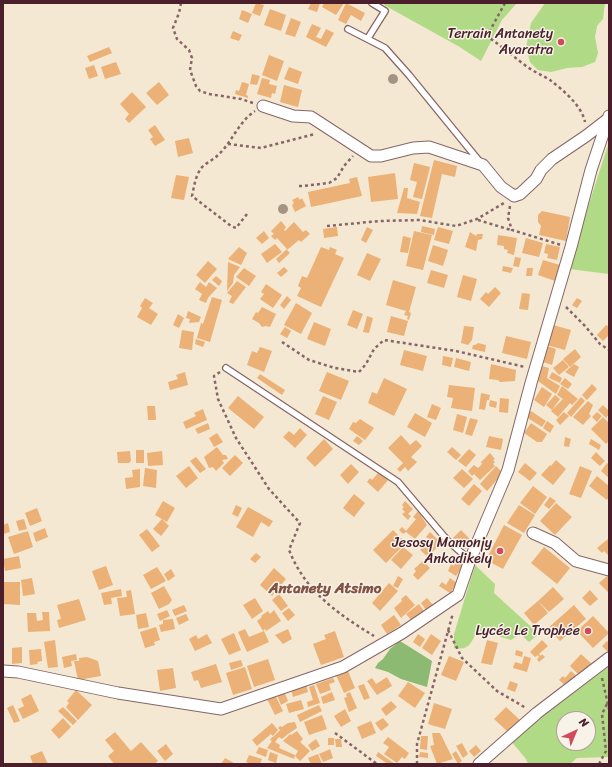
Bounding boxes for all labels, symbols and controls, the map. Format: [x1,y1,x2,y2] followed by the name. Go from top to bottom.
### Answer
[448,26,553,58] place label: Terrain Antanety Avaratra
[556,37,566,47] marker: Terrain Antanety Avaratra
[392,535,492,568] place label: Jesosy Mamonjy Ankadikely
[495,546,505,556] marker: Jesosy Mamonjy Ankadikely
[269,580,381,598] district label: Antanety Atsimo
[475,623,580,639] place label: Lycée Le Trophée
[583,626,593,636] marker: Lycée Le Trophée
[556,711,596,751] north arrow
[575,713,593,732] text: N

